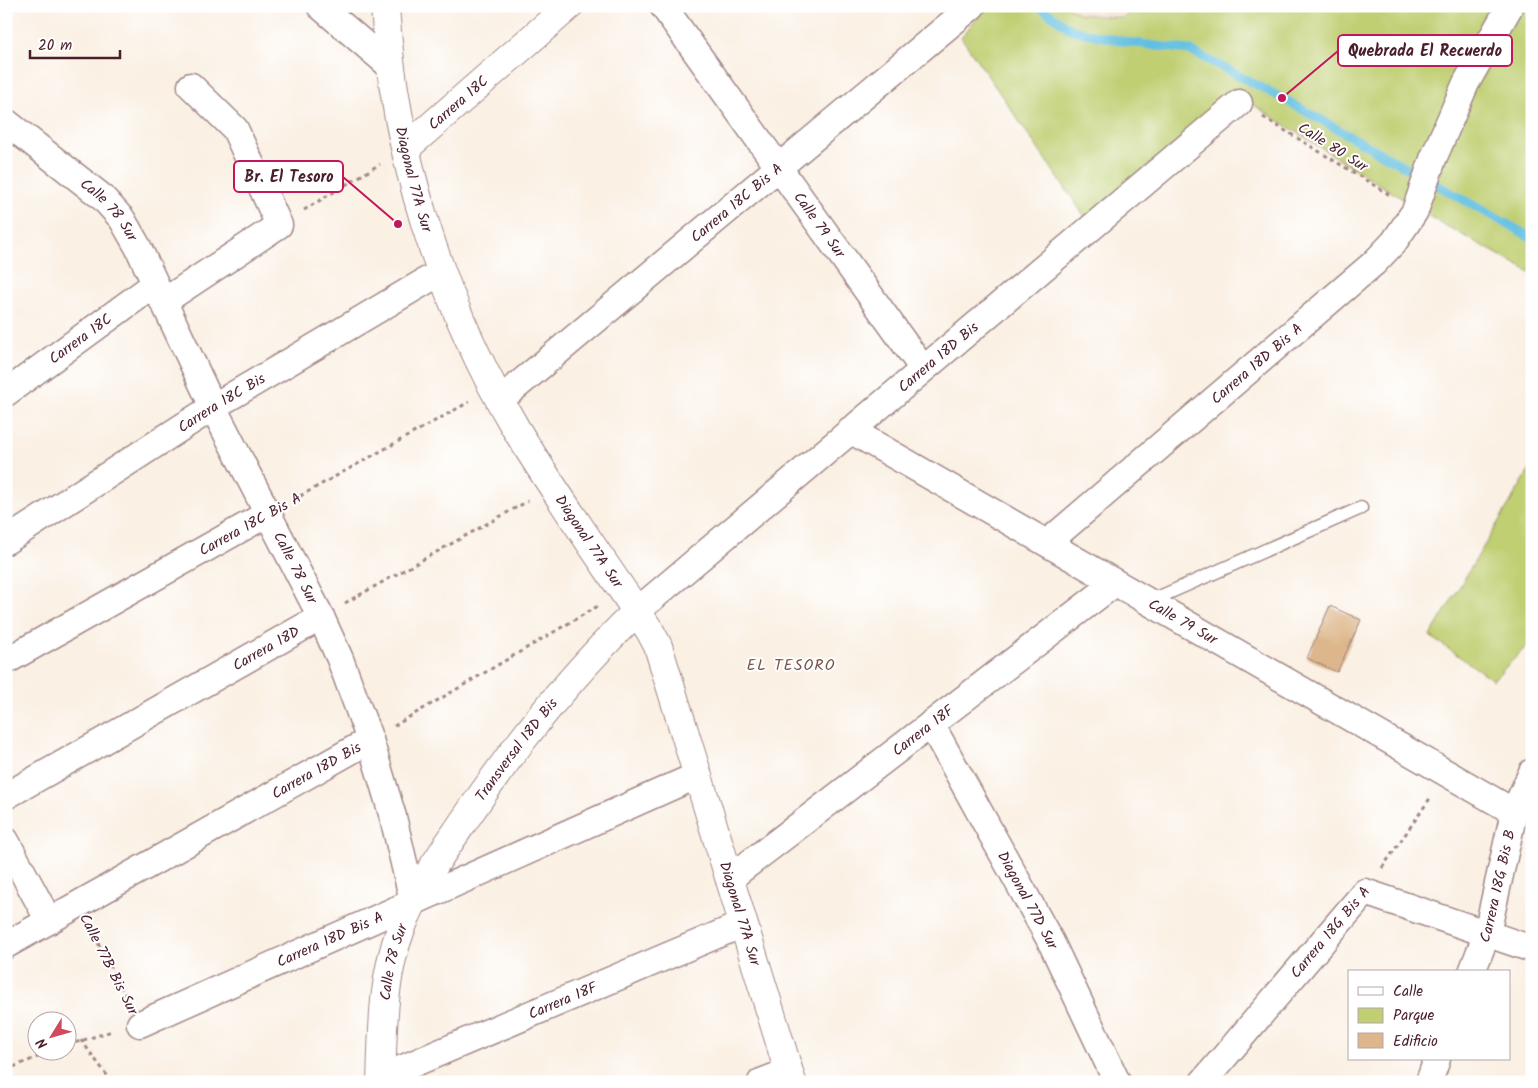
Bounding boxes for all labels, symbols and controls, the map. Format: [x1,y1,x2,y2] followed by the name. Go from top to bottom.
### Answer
[30,28,120,60] scale bar
[38,34,72,58] text: 20 m
[1338,35,1512,66] callout: Quebrada El Recuerdo
[1348,39,1502,64] text: Quebrada El Recuerdo
[423,70,494,137] street label: Carrera 18C
[1293,117,1373,179] street label: Calle 80 Sur
[388,125,438,236] street label: Diagonal 77A Sur
[686,158,789,249] street label: Carrera 18C Bis A
[234,161,343,192] callout: Br. El Tesoro
[244,165,334,190] text: Br. El Tesoro
[74,173,144,247] street label: Calle 78 Sur
[787,187,851,264] street label: Calle 79 Sur
[44,308,118,371] street label: Carrera 18C
[893,316,985,399] street label: Carrera 18D Bis
[1206,318,1309,411] street label: Carrera 18D Bis A
[173,367,271,440] street label: Carrera 18C Bis
[195,487,306,563] street label: Carrera 18C Bis A
[548,490,629,594] street label: Diagonal 77A Sur
[266,528,324,609] street label: Calle 78 Sur
[1143,593,1222,652] street label: Calle 79 Sur
[228,620,305,678] street label: Carrera 18D
[747,653,835,678] district label: EL TESORO
[470,693,565,807] street label: Transversal 18D Bis
[887,699,960,763] street label: Carrera 18F
[267,736,367,806] street label: Carrera 18D Bis
[1473,828,1523,946] street label: Carrera 18G Bis B
[990,847,1064,954] street label: Diagonal 77D Sur
[712,858,767,970] street label: Diagonal 77A Sur
[1285,881,1377,984] street label: Carrera 18G Bis A
[273,906,388,975] street label: Carrera 18D Bis A
[72,909,145,1020] street label: Calle 77B Bis Sur
[374,919,415,1002] street label: Calle 78 Sur
[1348,970,1510,1060] legend
[525,976,602,1027] street label: Carrera 18F
[1393,980,1423,1004] text: Calle
[1393,1004,1434,1028] text: Parque
[28,1010,78,1060] north arrow
[1393,1030,1438,1054] text: Edificio
[31,1033,54,1053] text: N

